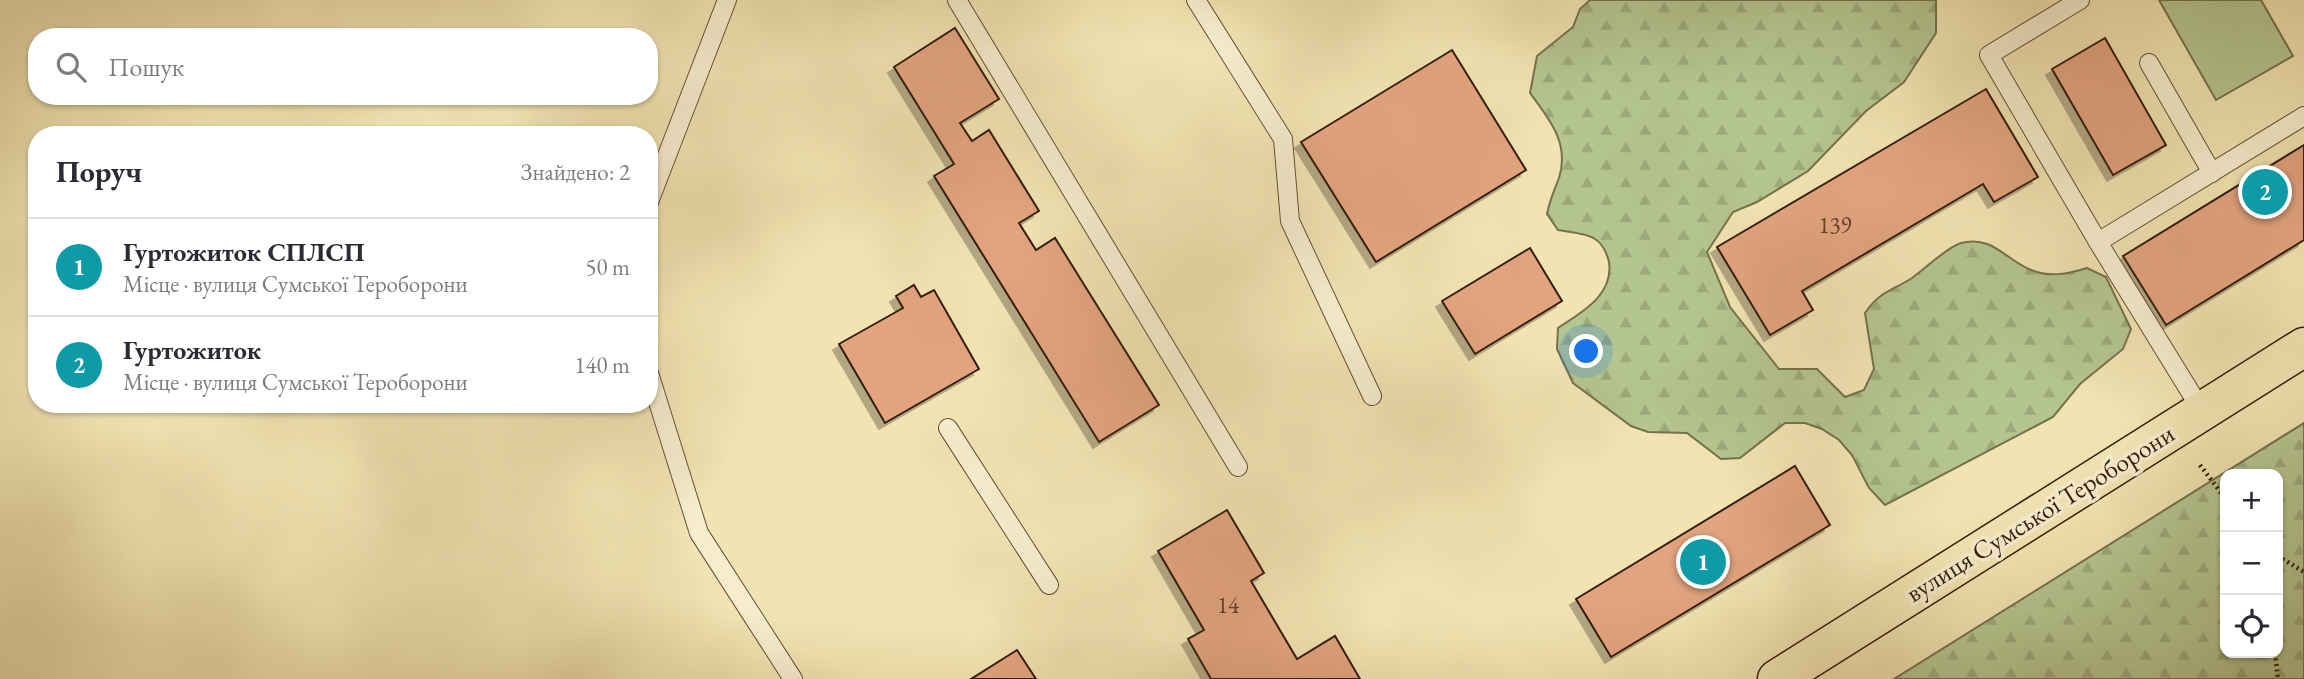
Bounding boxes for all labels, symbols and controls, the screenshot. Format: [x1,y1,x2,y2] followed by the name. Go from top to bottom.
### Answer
[28,28,658,105] search box
[52,48,90,86] icon: search
[108,50,184,84] text: Пошук
[56,152,142,191] text: Поруч
[521,157,630,187] text: Знайдено: 2
[2242,166,2288,218] pin: 2
[1818,210,1852,240] house number: 139
[123,235,365,269] text: Гуртожиток СПЛСП
[73,252,85,282] text: 1
[585,252,630,282] text: 50 m
[123,269,468,299] text: Місце · вулиця Сумської Тероборони
[123,333,261,367] text: Гуртожиток
[1569,334,1603,368] your location
[73,350,85,380] text: 2
[574,350,630,380] text: 140 m
[123,367,468,397] text: Місце · вулиця Сумської Тероборони
[1899,416,2181,610] street label: вулиця Сумської Тероборони
[2220,469,2283,658] map controls
[2220,469,2283,532] button: +
[2220,532,2283,595] button: −
[1680,536,1726,588] pin: 1
[1217,590,1240,620] house number: 14
[2220,595,2283,658] button: locate

